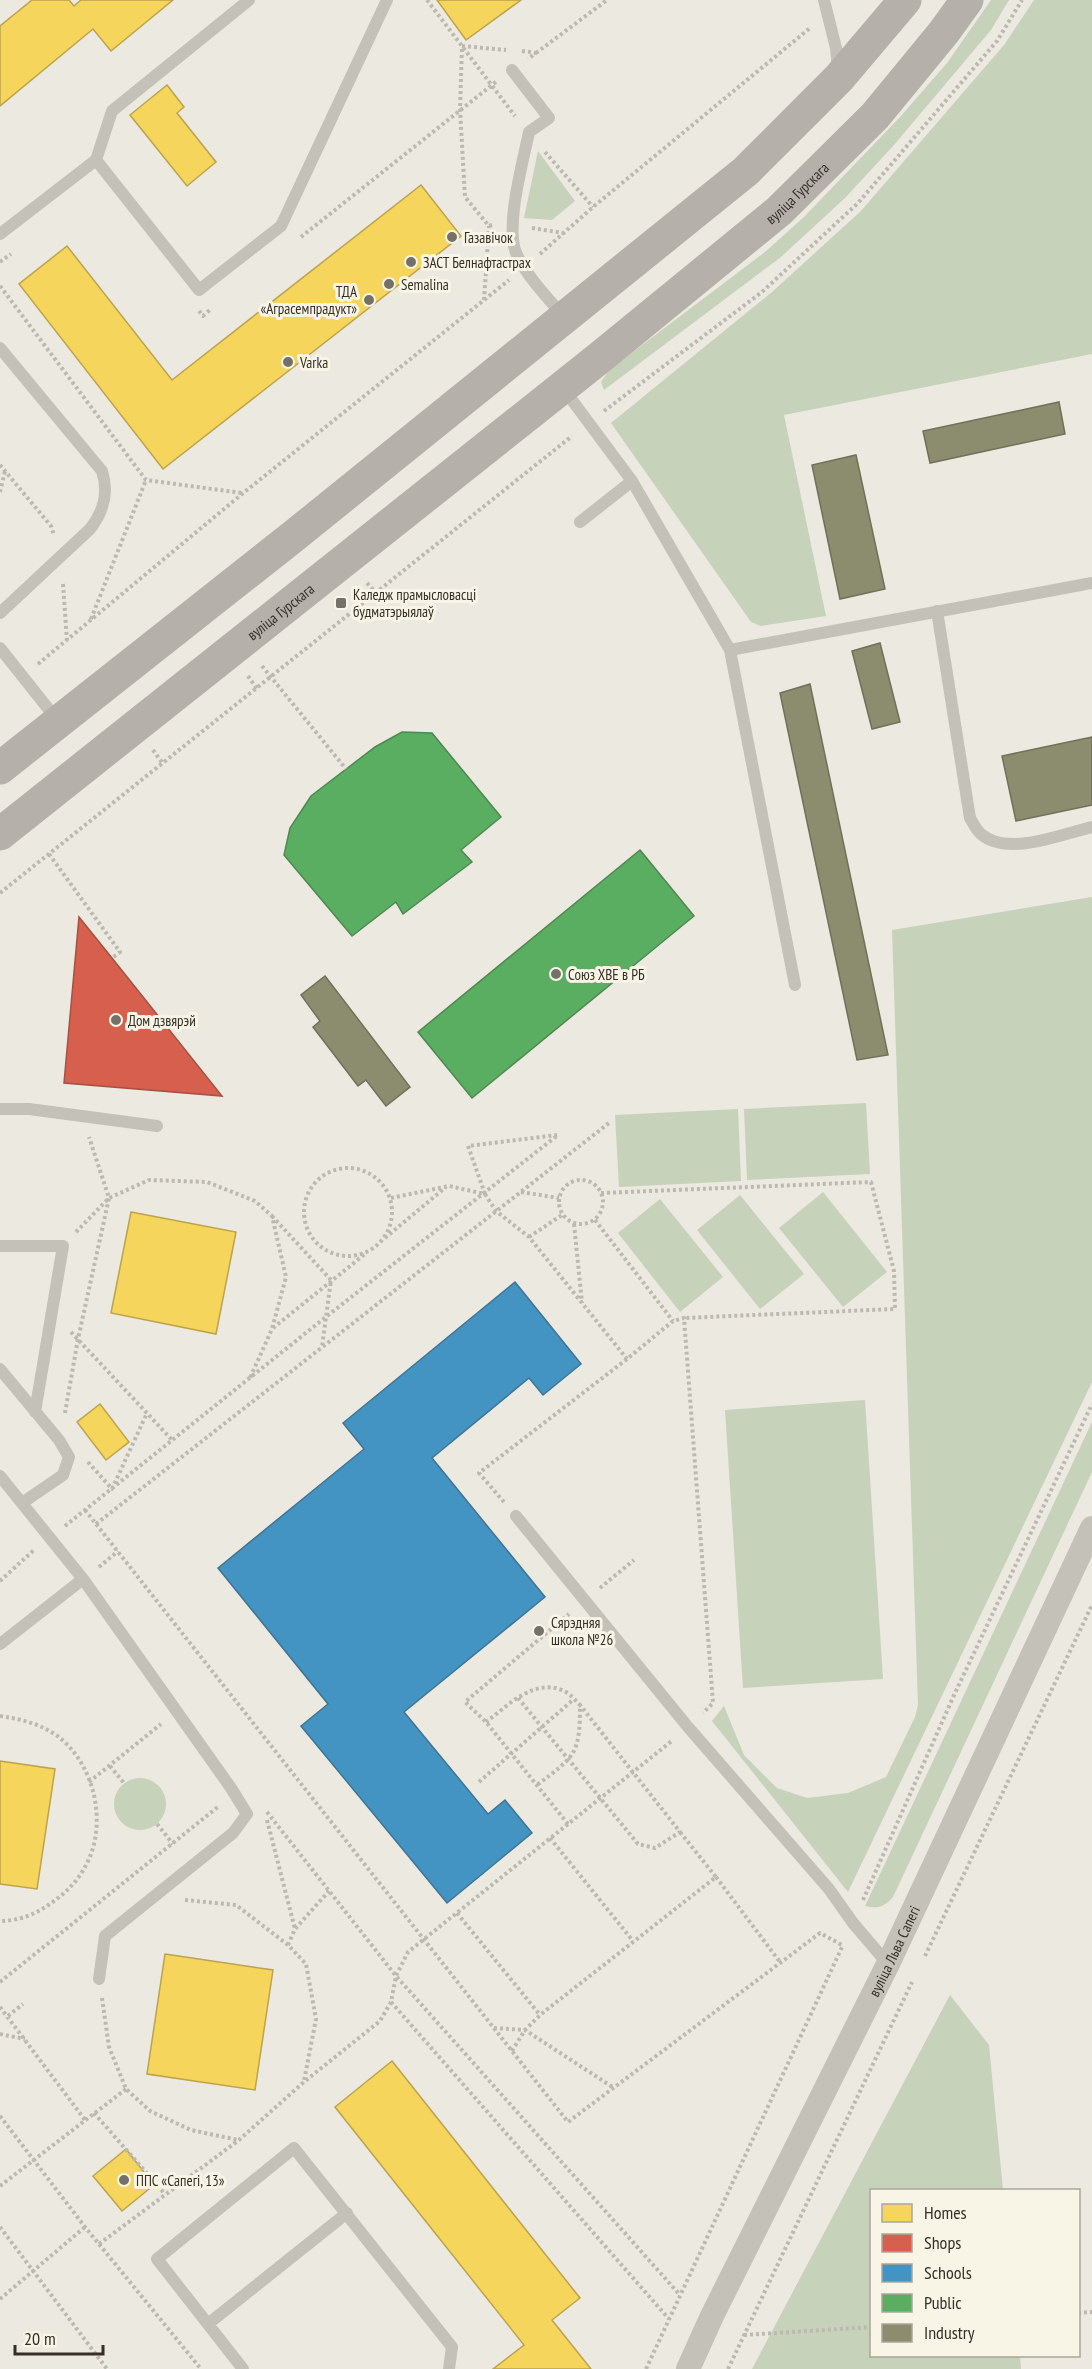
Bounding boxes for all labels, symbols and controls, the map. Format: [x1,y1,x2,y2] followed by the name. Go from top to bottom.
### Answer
[762,158,832,228] street label: вуліца Гурскага
[464,228,513,247] place label: Газавічок
[445,230,459,244] marker: Газавічок
[423,253,531,272] place label: ЗАСТ Белнафтастрах
[404,255,418,269] marker: ЗАСТ Белнафтастрах
[401,275,449,294] place label: Semalina
[382,277,396,291] marker: Semalina
[260,282,358,318] place label: ТДА «Аграсемпрадукт»
[362,293,376,307] marker: ТДА «Аграсемпрадукт»
[299,353,328,372] place label: Varka
[281,355,295,369] marker: Varka
[243,579,318,644] street label: вуліца Гурскага
[353,585,476,621] place label: Каледж прамысловасці будматэрыялаў
[334,596,348,610] marker: Каледж прамысловасці будматэрыялаў
[568,965,645,984] place label: Союз ХВЕ в РБ
[549,967,563,981] marker: Союз ХВЕ в РБ
[128,1011,196,1030] place label: Дом дзвярэй
[109,1013,123,1027] marker: Дом дзвярэй
[551,1613,613,1649] place label: Сярэдняя школа №26
[532,1624,546,1638] marker: Сярэдняя школа №26
[864,1902,924,1999] street label: вуліца Льва Сапегі
[136,2171,225,2190] place label: ППС «Сапегі, 13»
[117,2173,131,2187] marker: ППС «Сапегі, 13»
[870,2189,1080,2357] legend
[924,2201,967,2224] text: Homes
[924,2231,961,2254] text: Shops
[924,2261,972,2284] text: Schools
[924,2291,962,2314] text: Public
[15,2318,104,2356] scale bar
[924,2321,975,2344] text: Industry
[24,2327,56,2350] text: 20 m

